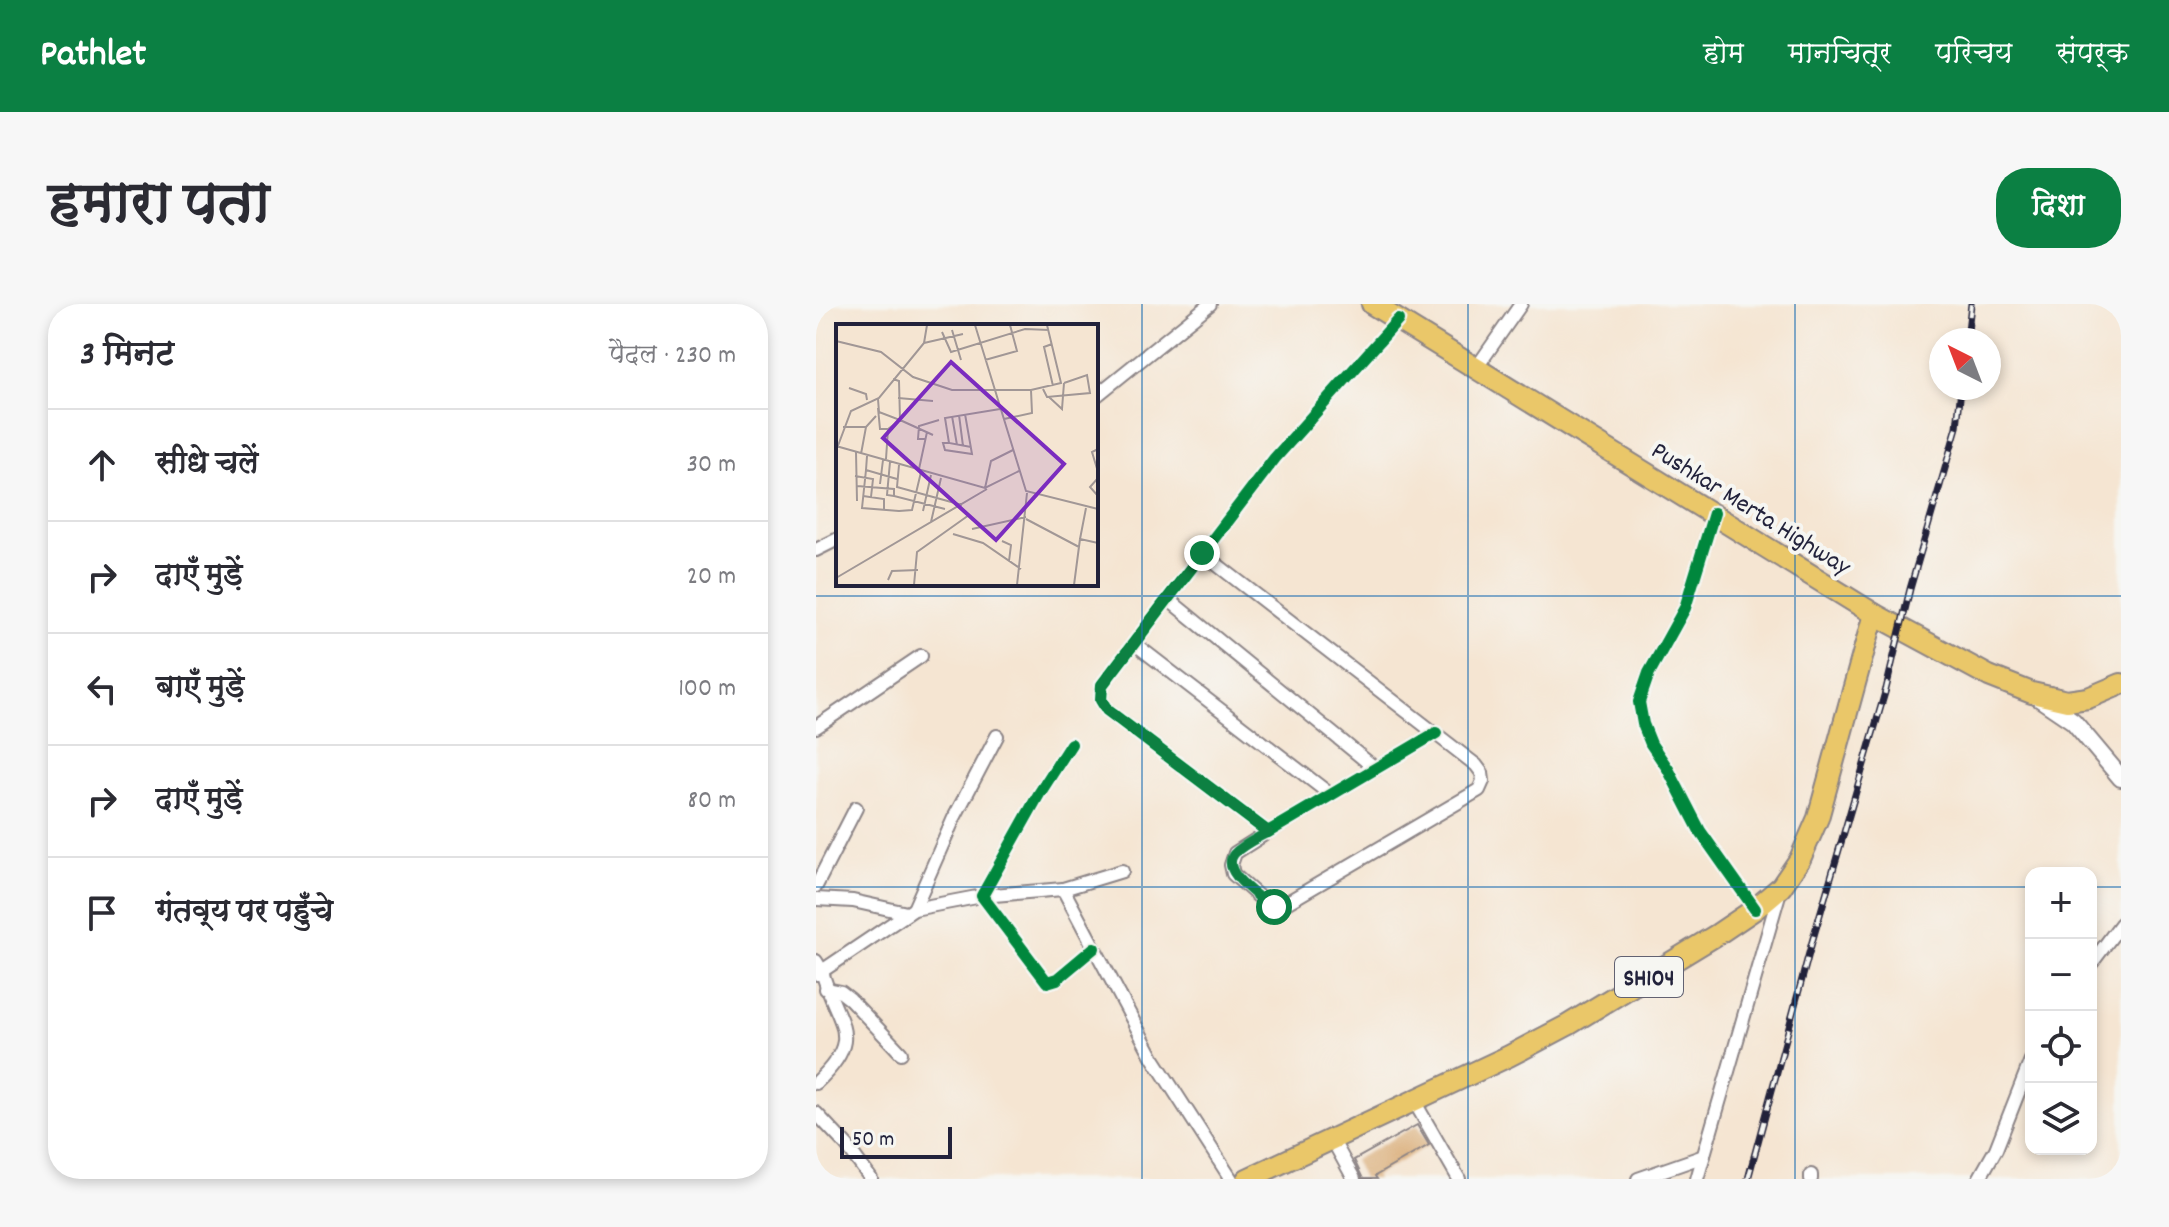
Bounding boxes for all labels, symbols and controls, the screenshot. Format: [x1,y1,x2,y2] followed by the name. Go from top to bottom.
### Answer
[40,29,146,84] text: Pathlet
[1703,36,1744,76] text: होम
[1788,36,1891,76] text: मानचित्र
[1935,36,2012,76] text: परिचय
[2056,36,2129,76] text: संपर्क
[48,168,270,248] text: हमारा पता
[1996,168,2121,248] button: दिशा
[836,324,1098,586] inset map
[1929,328,2001,400] north arrow
[80,332,174,381] text: 3 मिनट
[609,338,736,375] text: पैदल · 230 m
[1643,434,1858,587] street label: Pushkar Merta Highway
[80,443,124,487] icon: ahead
[156,444,259,487] text: सीधे चलें
[686,447,736,484] text: 30 m
[1184,535,1220,571] route end
[80,555,124,599] icon: right
[156,556,243,599] text: दाएँ मुड़ें
[687,559,736,596] text: 20 m
[80,667,124,711] icon: left
[156,668,244,711] text: बाएँ मुड़ें
[678,671,736,708] text: 100 m
[80,779,124,823] icon: right
[156,780,243,823] text: दाएँ मुड़ें
[688,783,736,820] text: 80 m
[2025,867,2097,1155] map controls
[2025,867,2097,939] button: +
[1256,889,1292,925] route start
[80,891,124,935] icon: arrive
[156,892,333,935] text: गंतव्य पर पहुँचे
[2025,939,2097,1011] button: −
[1615,957,1683,997] road number: SH104
[2025,1011,2097,1083] button: locate
[2025,1083,2097,1155] button: layers
[840,1123,952,1159] scale bar
[852,1125,894,1156] text: 50 m

